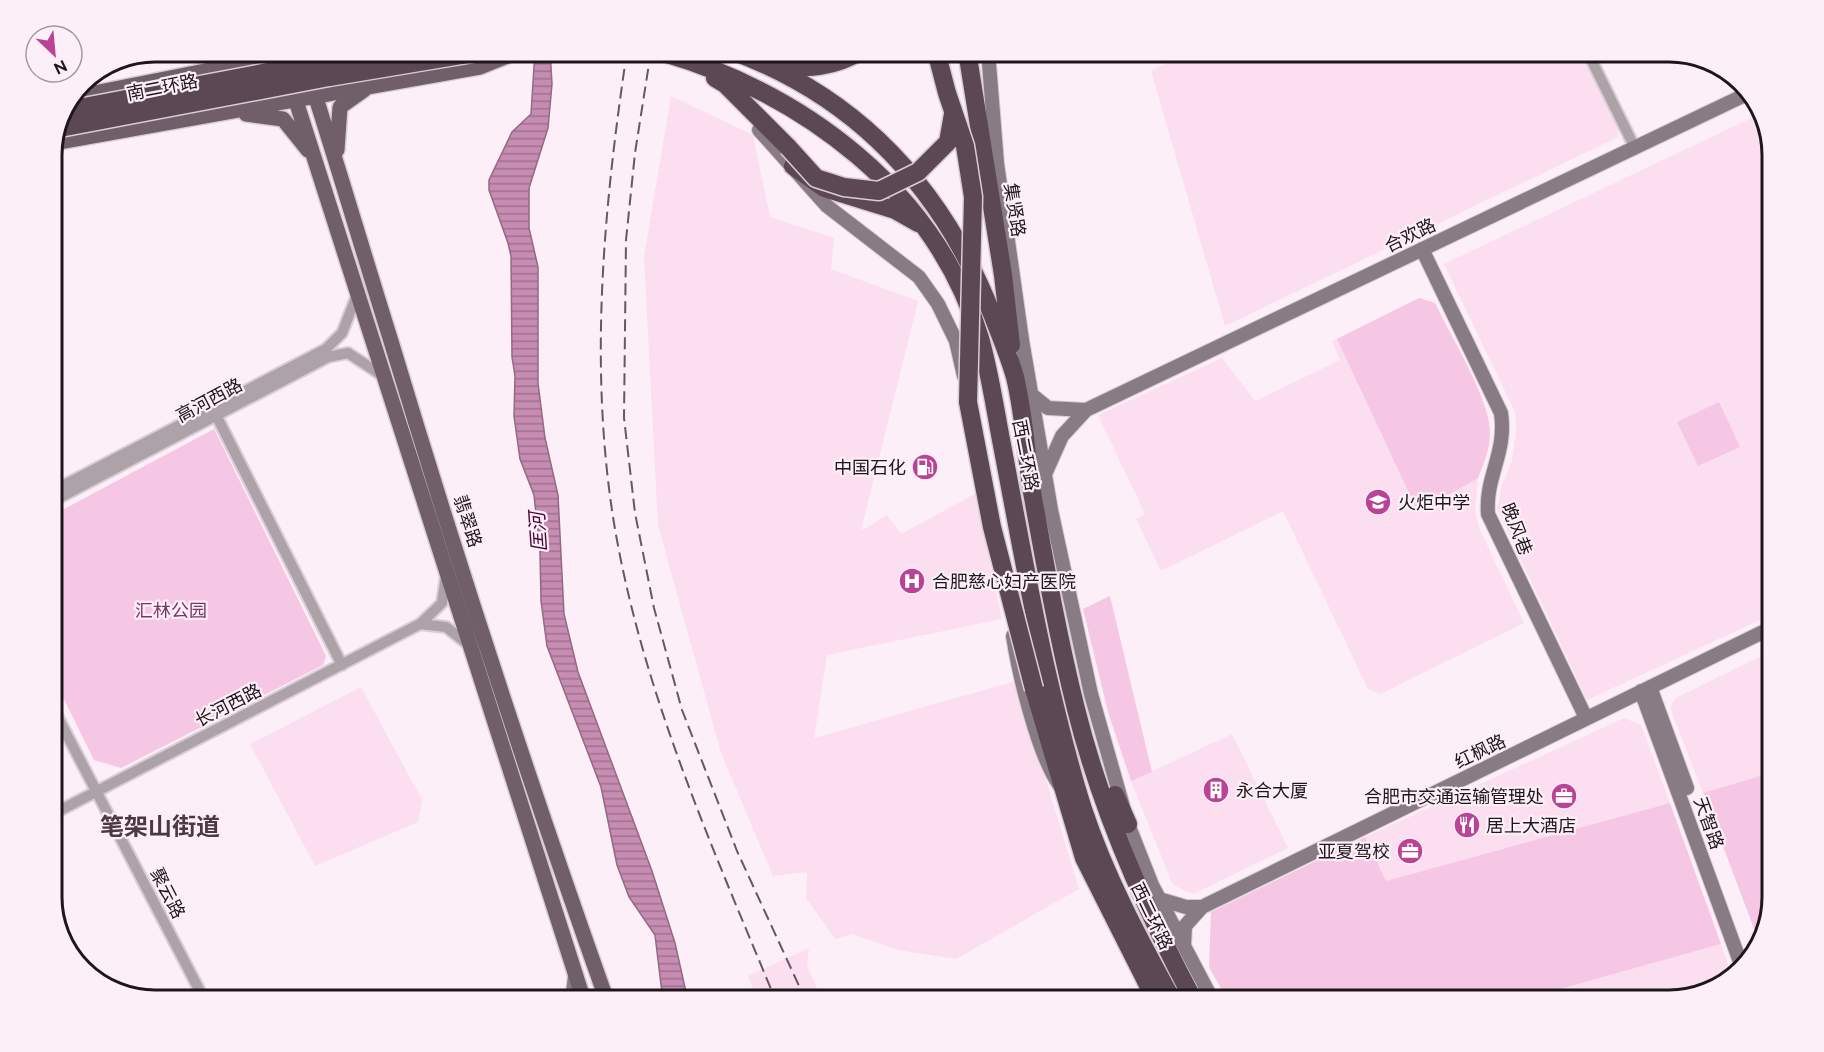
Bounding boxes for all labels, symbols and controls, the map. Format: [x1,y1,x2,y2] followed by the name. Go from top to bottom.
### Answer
[24,24,84,84] north arrow
[51,56,70,78] text: N
[125,70,199,104] street label: 南二环路
[1000,182,1030,238] street label: 集贤路
[1381,214,1439,256] street label: 合欢路
[172,374,246,426] street label: 高河西路
[1009,418,1043,492] street label: 西二环路
[910,452,940,482] fuel station icon: 中国石化
[834,457,906,478] place label: 中国石化
[1363,487,1393,517] school or university icon: 火炬中学
[450,492,486,550] street label: 翡翠路
[1398,492,1470,513] place label: 火炬中学
[1498,500,1536,558] street label: 晚风巷
[524,507,551,553] water label: 匡河
[897,566,927,596] hospital icon: 合肥慈心妇产医院
[932,571,1076,592] place label: 合肥慈心妇产医院
[135,600,207,621] park label: 汇林公园
[191,679,265,731] street label: 长河西路
[1451,730,1509,772] street label: 红枫路
[1201,775,1231,805] building icon: 永合大厦
[1236,780,1308,801] place label: 永合大厦
[1549,781,1579,811] office icon: 合肥市交通运输管理处
[1364,786,1544,807] place label: 合肥市交通运输管理处
[1690,794,1728,852] street label: 天智路
[1452,810,1482,840] restaurant icon: 居上大酒店
[100,812,220,841] district label: 笔架山街道
[1486,815,1576,836] place label: 居上大酒店
[1395,836,1425,866] office icon: 亚夏驾校
[1318,841,1390,862] place label: 亚夏驾校
[146,864,190,922] street label: 聚云路
[1127,879,1177,953] street label: 西二环路

